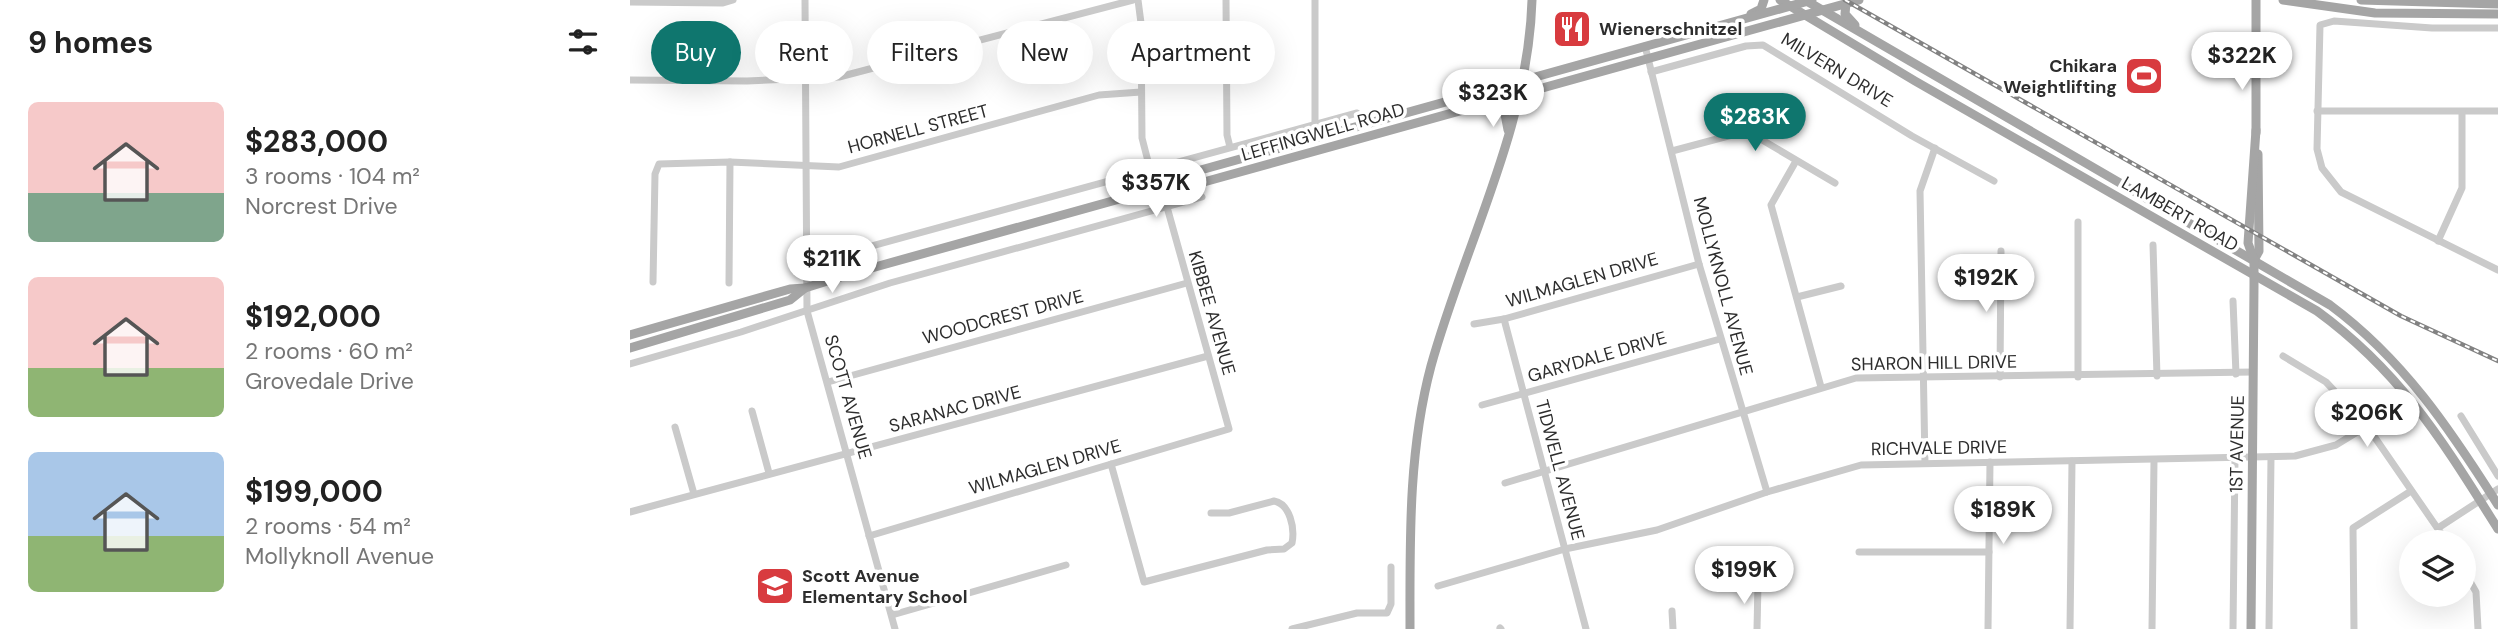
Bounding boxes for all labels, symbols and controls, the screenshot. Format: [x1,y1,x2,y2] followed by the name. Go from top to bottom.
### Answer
[1551,8,1593,50] restaurant icon: Wienerschnitzel
[1599,17,1742,41] place label: Wienerschnitzel
[651,21,741,84] chip: Buy
[755,21,853,84] chip: Rent
[867,21,983,84] chip: Filters
[997,21,1093,84] chip: New
[1107,21,1275,84] chip: Apartment
[28,23,153,62] text: 9 homes
[564,23,602,61] icon: filters
[1777,27,1897,113] street label: MILVERN DRIVE
[2193,32,2291,92] pin: $322K
[2207,40,2277,70] text: $322K
[2003,54,2117,99] place label: Chikara Weightlifting
[2123,55,2165,97] sports icon: Chikara Weightlifting
[1444,69,1542,129] pin: $323K
[1458,77,1528,107] text: $323K
[1706,94,1804,153] pin: $283K
[1239,97,1407,167] street label: LEFFINGWELL ROAD
[845,99,991,159] street label: HORNELL STREET
[1720,101,1790,131] text: $283K
[245,122,388,161] text: $283,000
[84,130,168,214] icon: home
[1107,160,1205,219] pin: $357K
[245,161,420,191] text: 3 rooms · 104 m²
[1121,167,1191,197] text: $357K
[2117,171,2243,257] street label: LAMBERT ROAD
[245,191,398,221] text: Norcrest Drive
[1688,194,1758,378] street label: MOLLYKNOLL AVENUE
[783,236,881,295] pin: $211K
[803,243,861,273] text: $211K
[1503,247,1661,313] street label: WILMAGLEN DRIVE
[1183,248,1241,378] street label: KIBBEE AVENUE
[1937,254,2035,314] pin: $192K
[1954,262,2019,292] text: $192K
[920,284,1086,350] street label: WOODCREST DRIVE
[245,297,381,336] text: $192,000
[84,305,168,389] icon: home
[1525,326,1669,388] street label: GARYDALE DRIVE
[819,332,877,462] street label: SCOTT AVENUE
[245,336,413,366] text: 2 rooms · 60 m²
[1851,350,2017,376] street label: SHARON HILL DRIVE
[245,366,414,396] text: Grovedale Drive
[886,380,1024,438] street label: SARANAC DRIVE
[2318,390,2416,449] pin: $206K
[2224,395,2250,493] street label: 1ST AVENUE
[1530,397,1590,543] street label: TIDWELL AVENUE
[2331,397,2403,427] text: $206K
[966,434,1124,500] street label: WILMAGLEN DRIVE
[1871,435,2007,461] street label: RICHVALE DRIVE
[245,472,383,511] text: $199,000
[84,480,168,564] icon: home
[1954,486,2052,546] pin: $189K
[1970,494,2036,524] text: $189K
[245,511,411,541] text: 2 rooms · 54 m²
[2399,530,2476,607] map controls
[2399,530,2476,607] button: layers
[245,541,434,571] text: Mollyknoll Avenue
[1695,546,1793,606] pin: $199K
[1711,554,1777,584] text: $199K
[802,564,968,609] place label: Scott Avenue Elementary School
[754,565,796,607] school or university icon: Scott Avenue Elementary School

